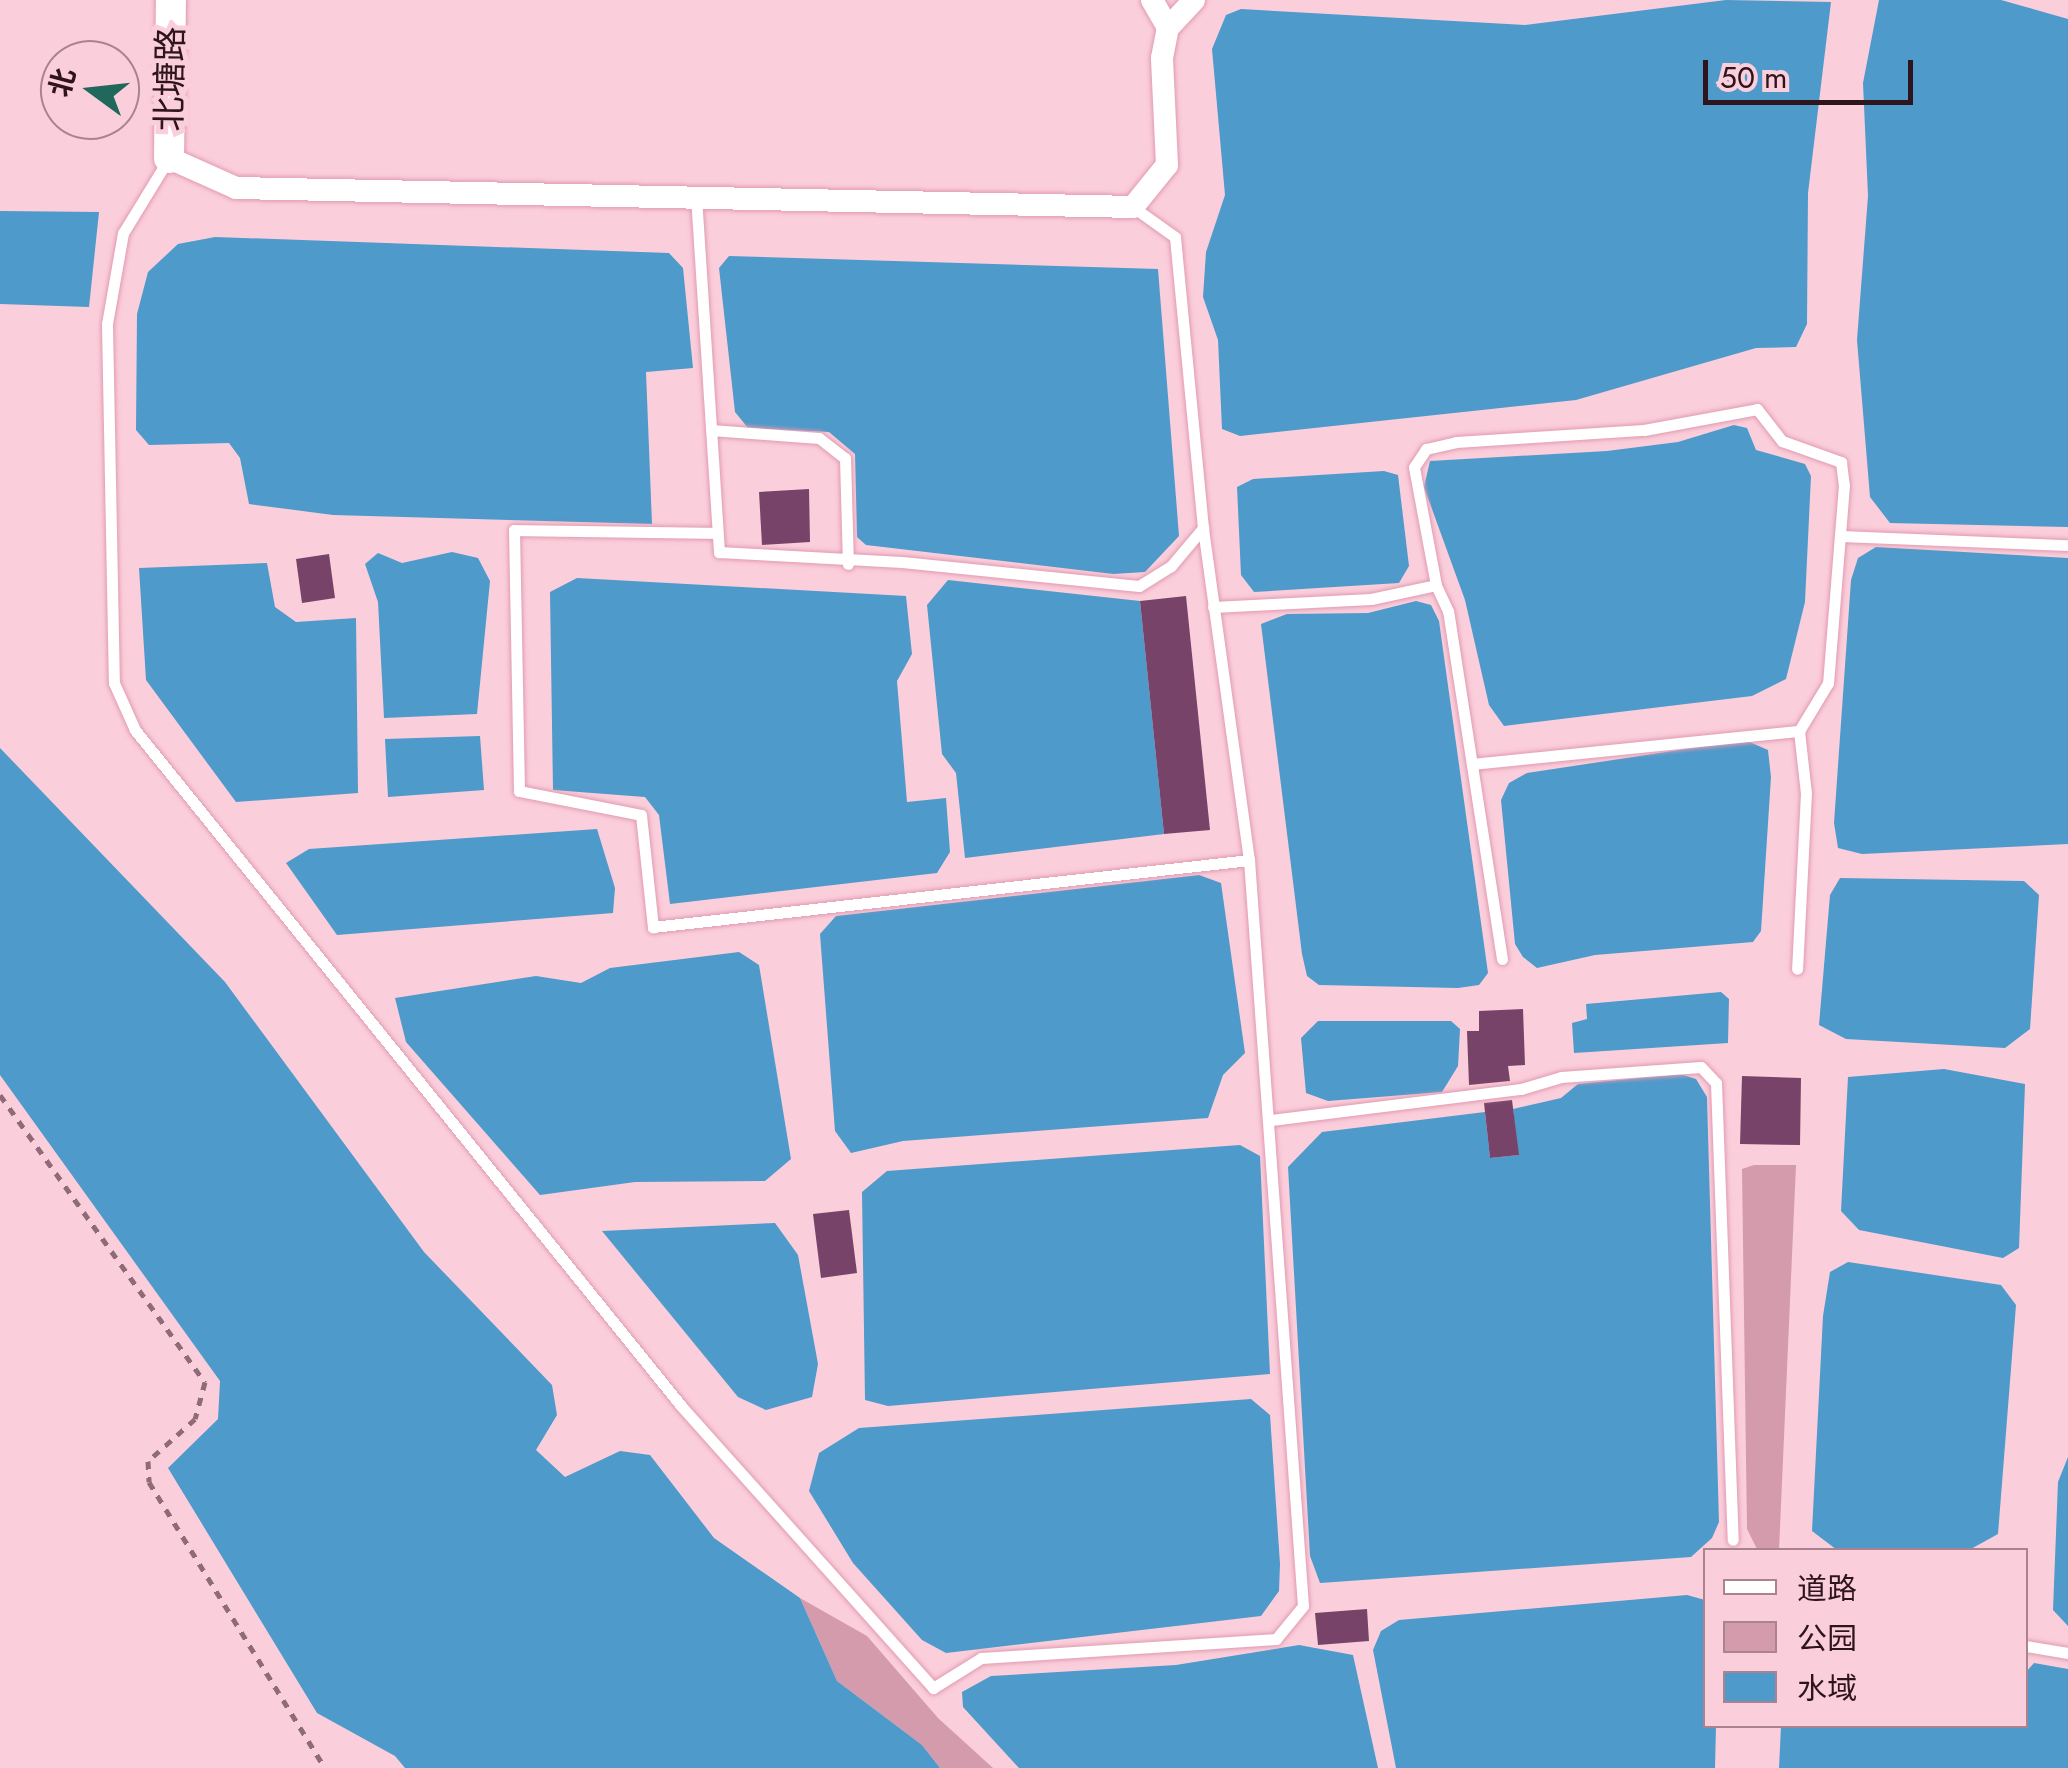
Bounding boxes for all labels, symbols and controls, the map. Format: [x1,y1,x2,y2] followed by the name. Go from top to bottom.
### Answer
[148,26,192,132] street label: 北塘路
[40,40,140,140] north arrow
[1708,40,1918,102] scale bar
[1720,56,1787,99] text: 50 m
[39,64,86,101] text: 北
[1703,1548,2028,1728] legend
[1797,1567,1857,1610] text: 道路
[1797,1617,1857,1660] text: 公园
[1797,1667,1857,1710] text: 水域

